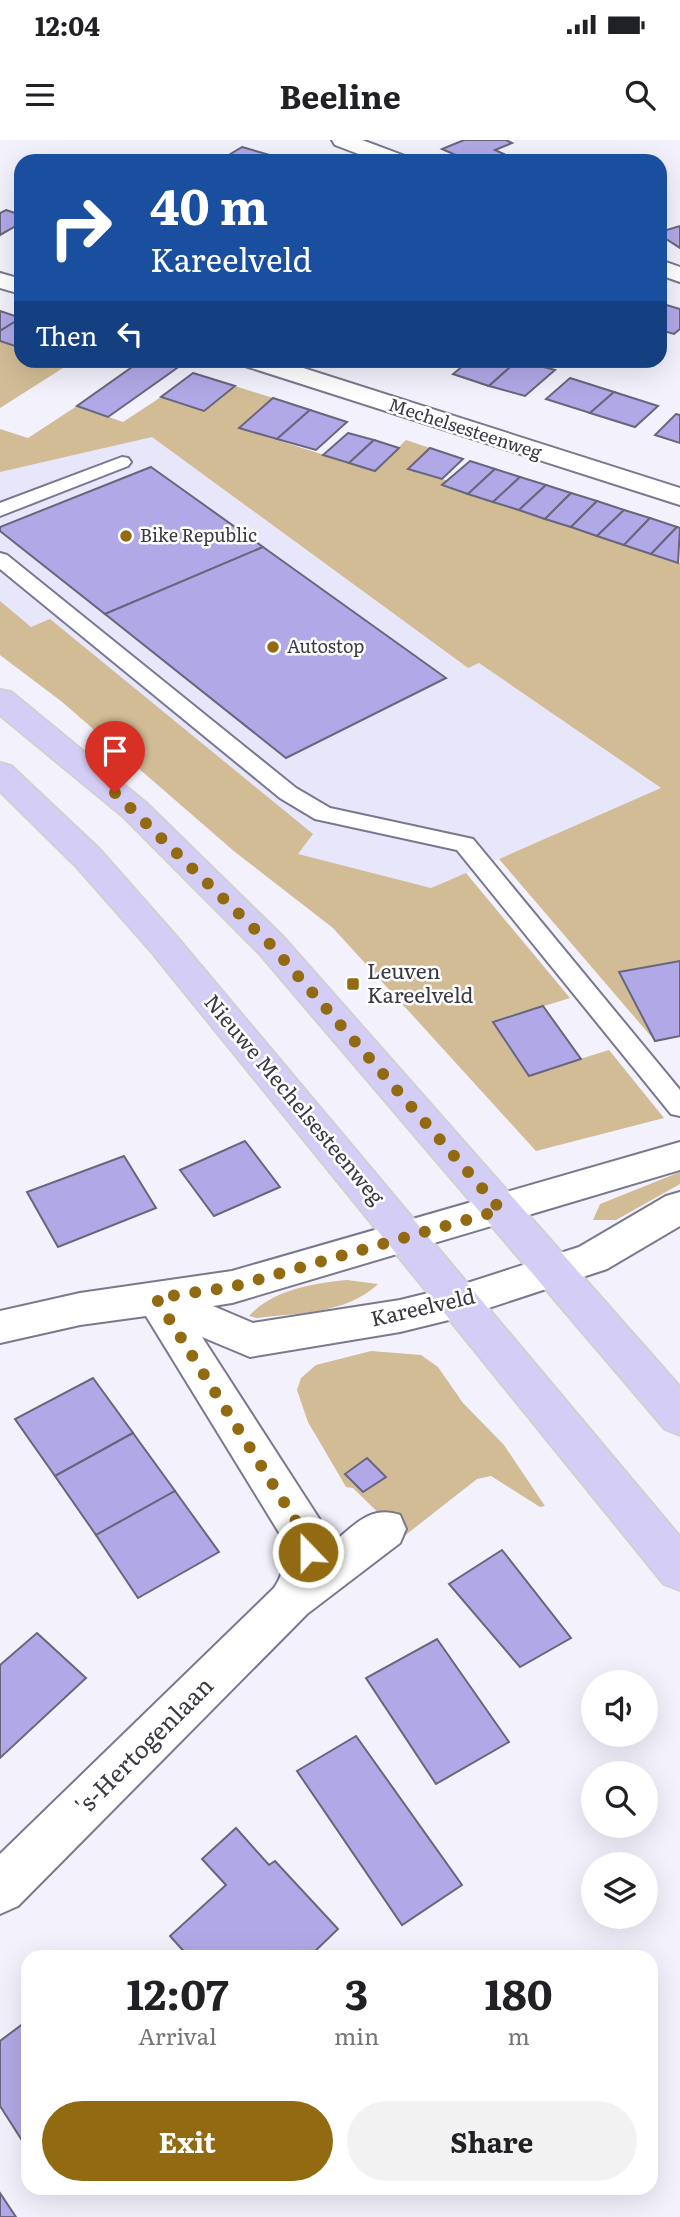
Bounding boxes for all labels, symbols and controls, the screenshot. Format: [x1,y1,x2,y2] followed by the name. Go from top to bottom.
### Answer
[35,5,100,44] text: 12:04
[279,71,401,119] text: Beeline
[21,76,59,114] icon: menu
[621,76,659,114] icon: search
[150,167,268,240] text: 40 m
[35,182,126,273] icon: right
[150,234,312,282] text: Kareelveld
[35,315,97,354] text: Then
[111,315,149,353] icon: left
[385,390,546,465] street label: Mechelsesteenweg
[140,521,257,548] place label: Bike Republic
[118,528,134,544] marker: Bike Republic
[287,632,364,659] place label: Autostop
[265,639,281,655] marker: Autostop
[85,721,145,793] pin
[96,732,134,770] icon: arrive
[367,954,473,1009] place label: Leuven Kareelveld
[345,976,361,992] marker: Leuven Kareelveld
[198,986,394,1211] street label: Nieuwe Mechelsesteenweg
[367,1278,478,1333] street label: Kareelveld
[271,1515,345,1589] position arrow
[67,1667,220,1821] street label: 's-Hertogenlaan
[581,1670,658,1929] map controls
[581,1670,658,1747] button: sound
[581,1761,658,1838] button: search
[581,1852,658,1929] button: layers
[126,1961,229,2023] text: 12:07
[345,1961,368,2023] text: 3
[485,1961,553,2023] text: 180
[138,2018,217,2052] text: Arrival
[334,2018,379,2052] text: min
[507,2018,530,2052] text: m
[42,2101,333,2181] button: Exit
[347,2101,637,2181] button: Share

